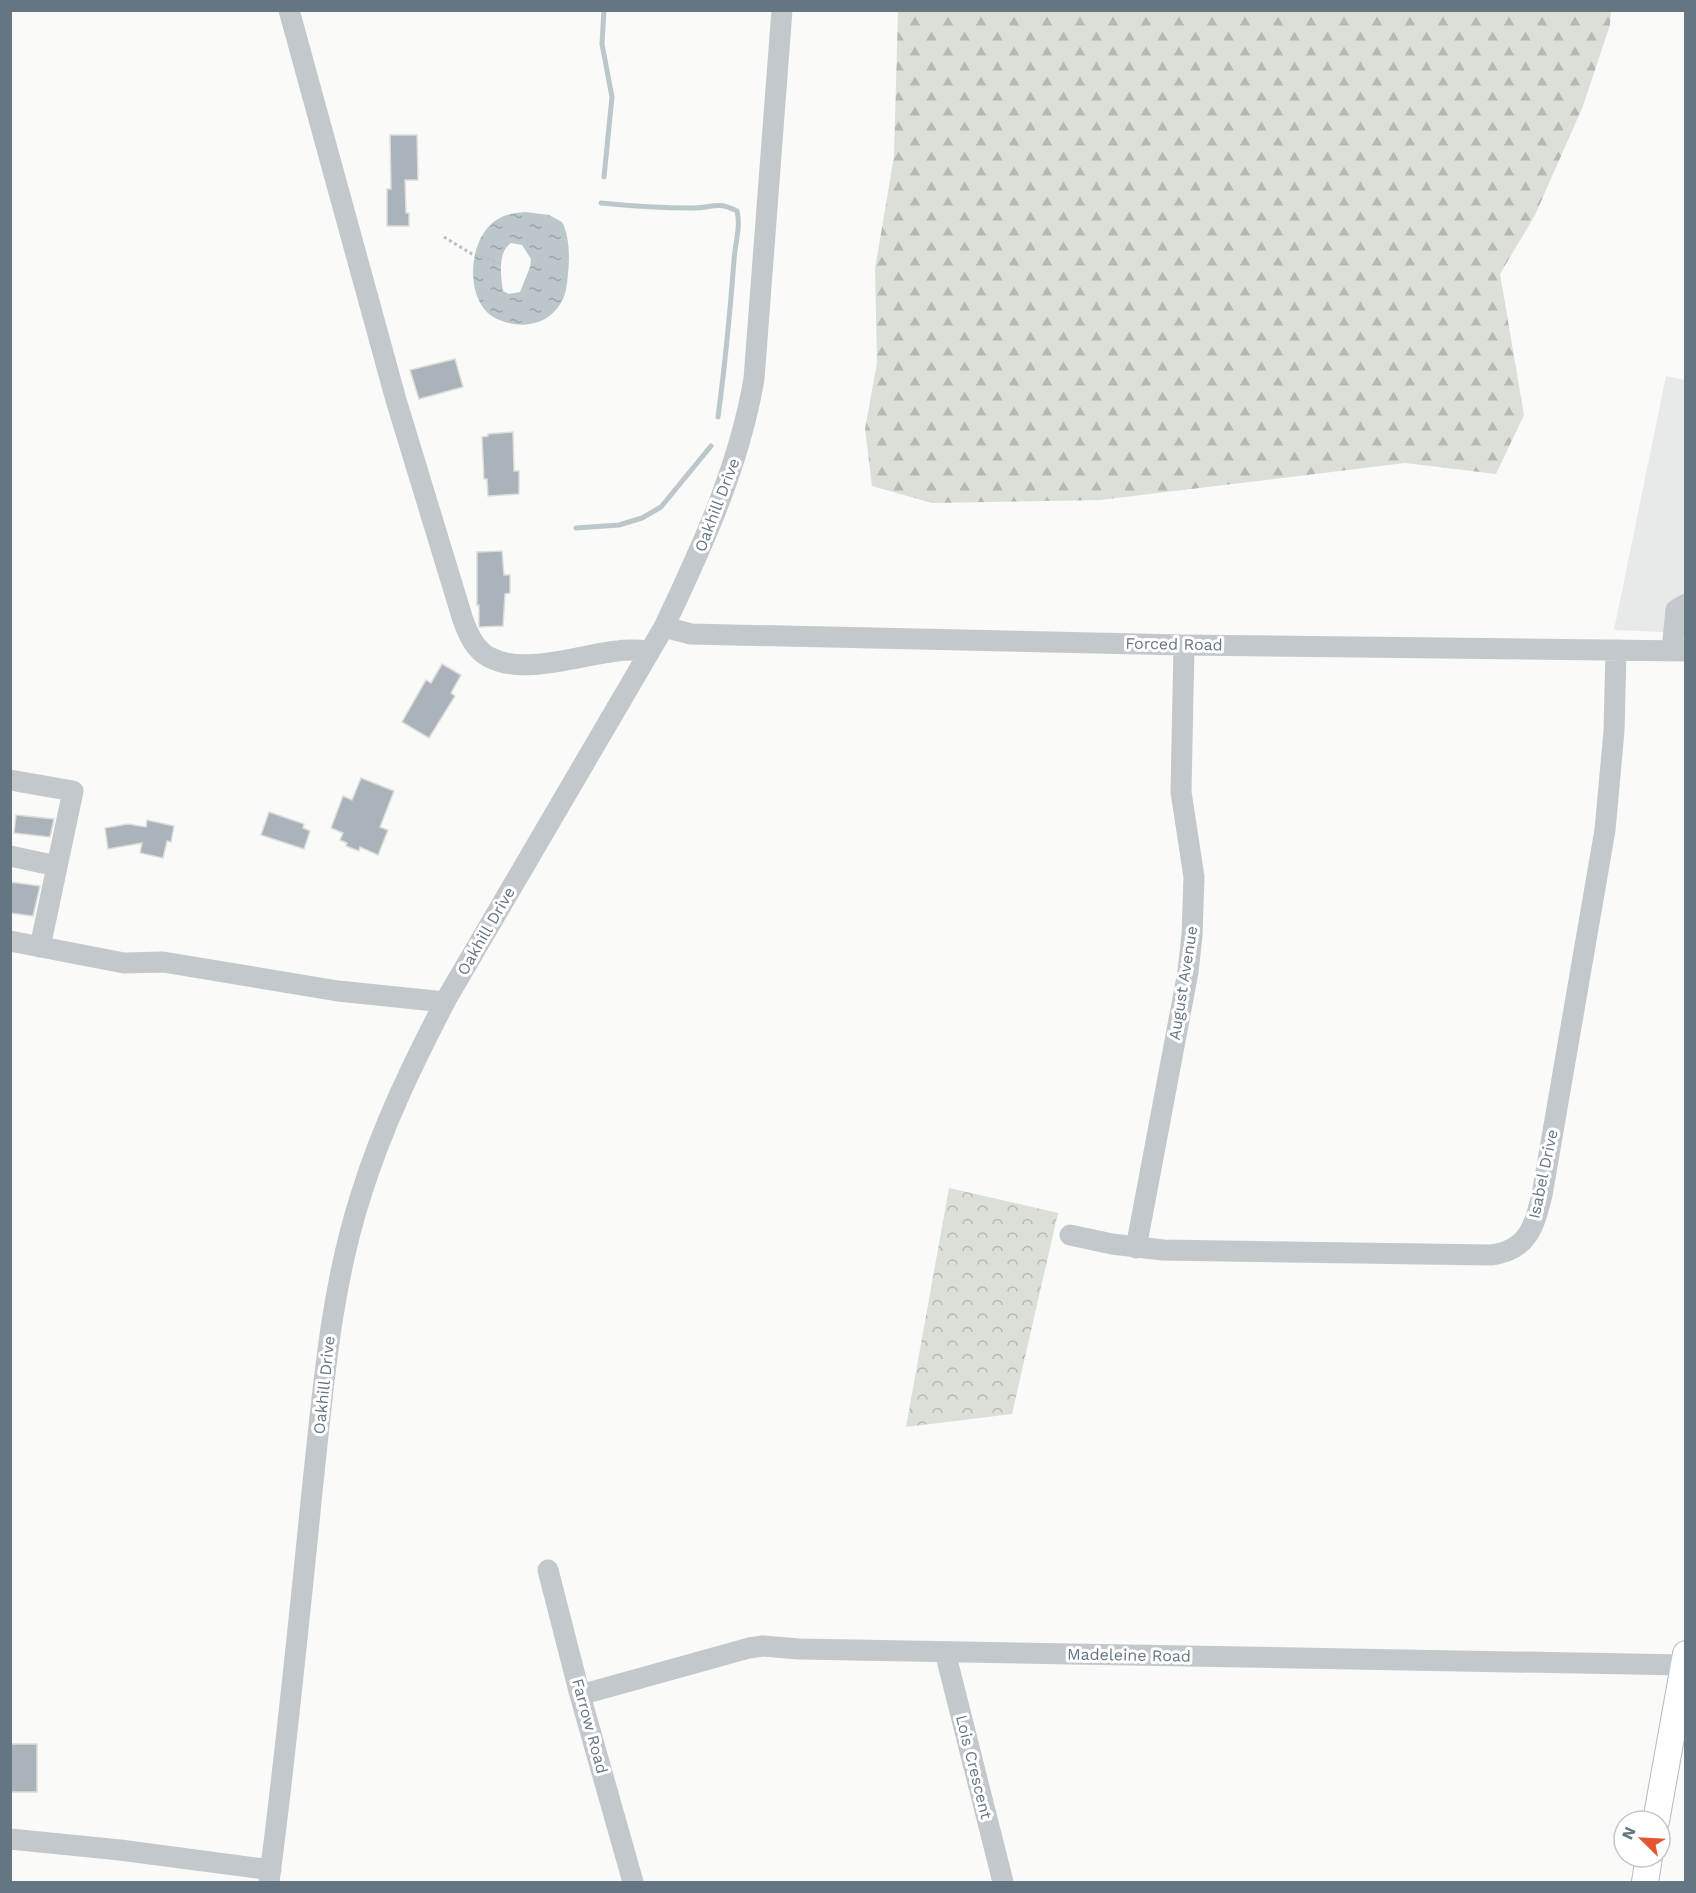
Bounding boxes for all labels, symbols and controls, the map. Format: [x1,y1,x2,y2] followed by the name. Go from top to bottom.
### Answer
[690,455,744,555] street label: Oakhill Drive
[1125,634,1223,654] street label: Forced Road
[453,883,519,979] street label: Oakhill Drive
[1165,925,1201,1041] street label: August Avenue
[1524,1128,1562,1220] street label: Isabel Drive
[309,1335,339,1435] street label: Oakhill Drive
[1067,1644,1191,1666] street label: Madeleine Road
[568,1676,612,1776] street label: Farrow Road
[952,1713,996,1821] street label: Lois Crescent
[1612,1809,1672,1869] north arrow
[1618,1824,1640,1842] text: N

